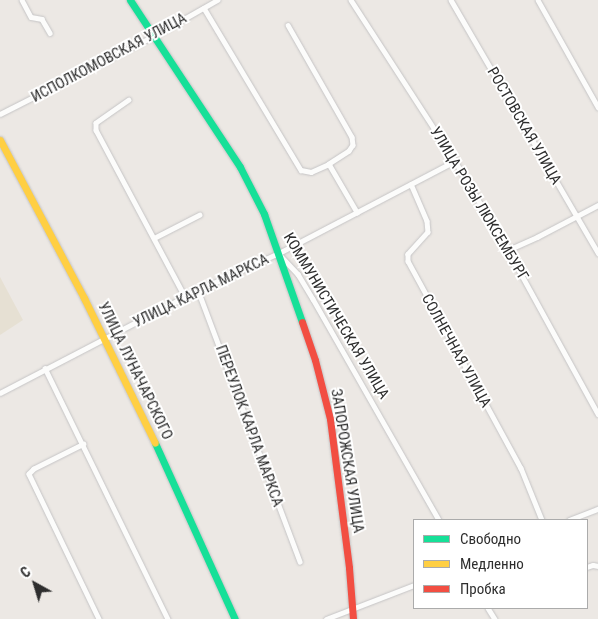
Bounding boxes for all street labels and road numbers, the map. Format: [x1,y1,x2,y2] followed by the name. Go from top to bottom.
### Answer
[28,9,190,107] street label: ИСПОЛКОМОВСКАЯ УЛИЦА
[483,64,565,188] street label: РОСТОВСКАЯ УЛИЦА
[426,124,532,284] street label: УЛИЦА РОЗЫ ЛЮКСЕМБУРГ
[279,230,393,402] street label: КОММУНИСТИЧЕСКАЯ УЛИЦА
[130,250,272,332] street label: УЛИЦА КАРЛА МАРКСА
[417,291,495,411] street label: СОЛНЕЧНАЯ УЛИЦА
[94,299,176,443] street label: УЛИЦА ЛУНАЧАРСКОГО
[211,343,287,509] street label: ПЕРЕУЛОК КАРЛА МАРКСА
[327,388,367,534] street label: ЗАПОРОЖСКАЯ УЛИЦА

